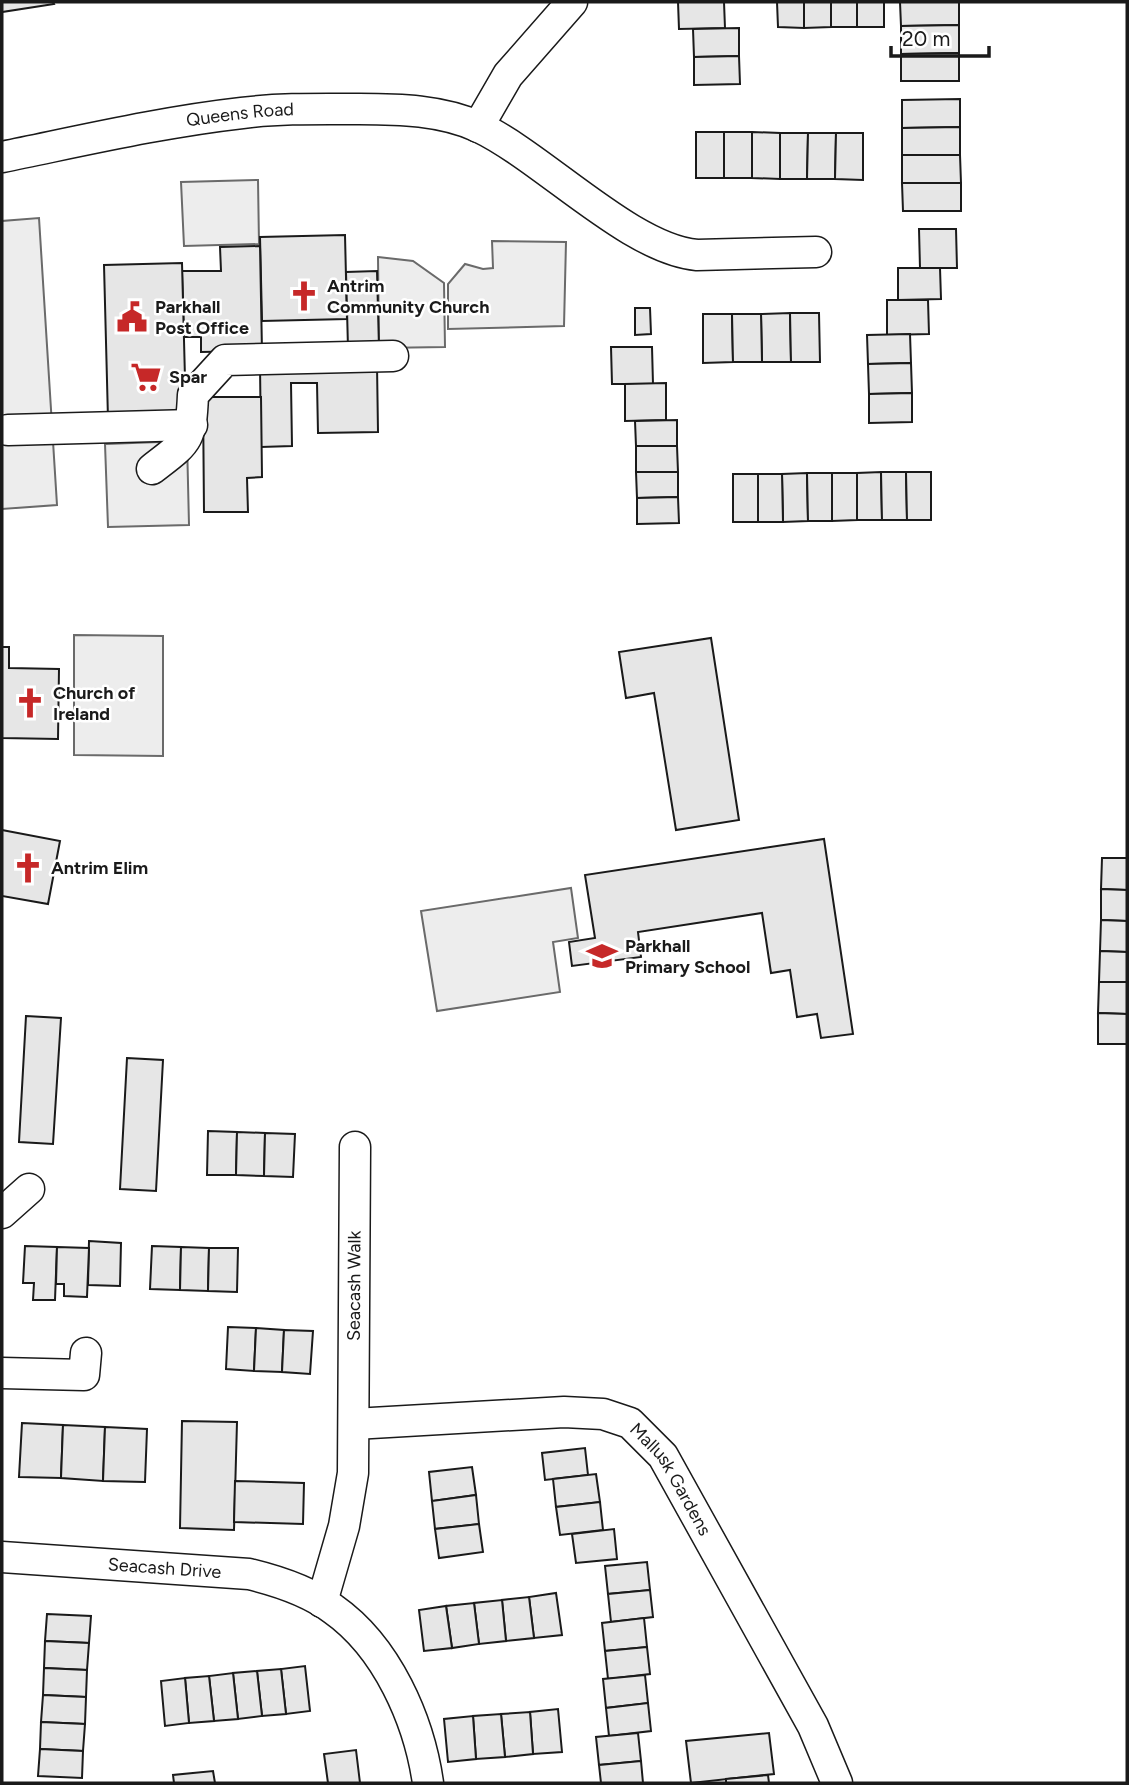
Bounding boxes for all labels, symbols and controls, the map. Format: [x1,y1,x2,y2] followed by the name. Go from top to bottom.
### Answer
[891,14,989,58] scale bar
[902,26,950,51] text: 20 m
[185,98,294,132] street label: Queens Road
[327,275,489,318] place label: Antrim Community Church
[287,279,321,313] church icon: Antrim Community Church
[155,296,249,339] place label: Parkhall Post Office
[115,300,149,334] public building icon: Parkhall Post Office
[129,360,163,394] supermarket icon: Spar
[169,366,207,388] place label: Spar
[53,682,136,725] place label: Church of Ireland
[13,686,47,720] church icon: Church of Ireland
[11,851,45,885] church icon: Antrim Elim
[51,857,148,879] place label: Antrim Elim
[625,935,750,978] place label: Parkhall Primary School
[585,939,619,973] school or university icon: Parkhall Primary School
[343,1230,365,1341] street label: Seacash Walk
[625,1418,716,1539] street label: Mallusk Gardens
[107,1553,222,1583] street label: Seacash Drive

